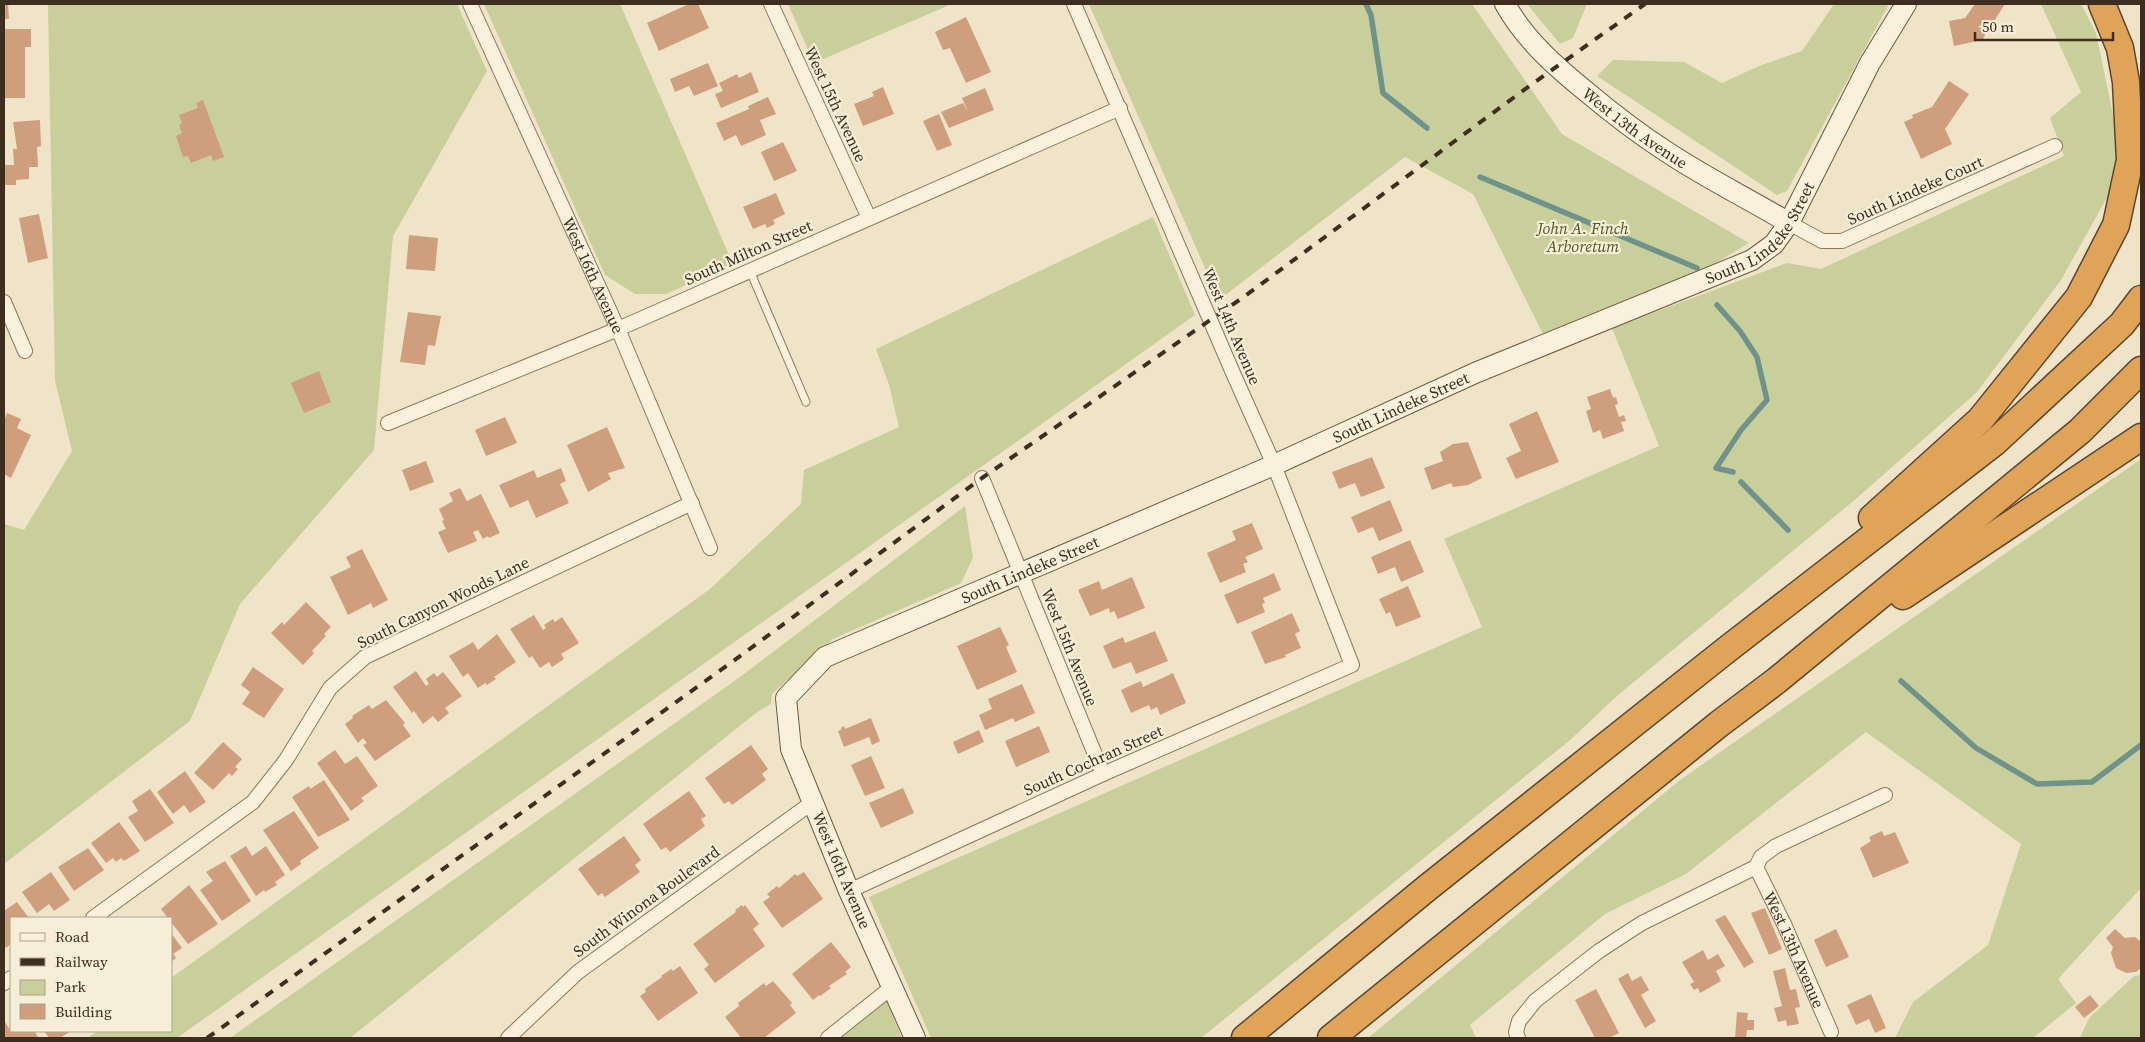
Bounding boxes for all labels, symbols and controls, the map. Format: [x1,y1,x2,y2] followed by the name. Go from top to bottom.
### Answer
[1975,10,2112,42] scale bar
[1982,16,2014,37] text: 50 m
[800,43,872,165] street label: West 15th Avenue
[1578,82,1692,174] street label: West 13th Avenue
[1844,150,1987,230] street label: South Lindeke Court
[1702,177,1819,289] street label: South Lindeke Street
[557,214,630,337] street label: West 16th Avenue
[681,214,816,290] street label: South Milton Street
[1535,217,1629,257] park label: John A. Finch Arboretum
[1197,264,1267,388] street label: West 14th Avenue
[1329,366,1473,448] street label: South Lindeke Street
[958,530,1103,609] street label: South Lindeke Street
[353,551,533,653] street label: South Canyon Woods Lane
[1036,585,1104,709] street label: West 15th Avenue
[1020,719,1167,801] street label: South Cochran Street
[807,808,877,932] street label: West 16th Avenue
[568,840,724,962] street label: South Winona Boulevard
[1759,888,1830,1011] street label: West 13th Avenue
[10,917,172,1032] legend
[55,926,89,947] text: Road
[55,951,108,972] text: Railway
[55,976,87,997] text: Park
[55,1001,112,1022] text: Building

